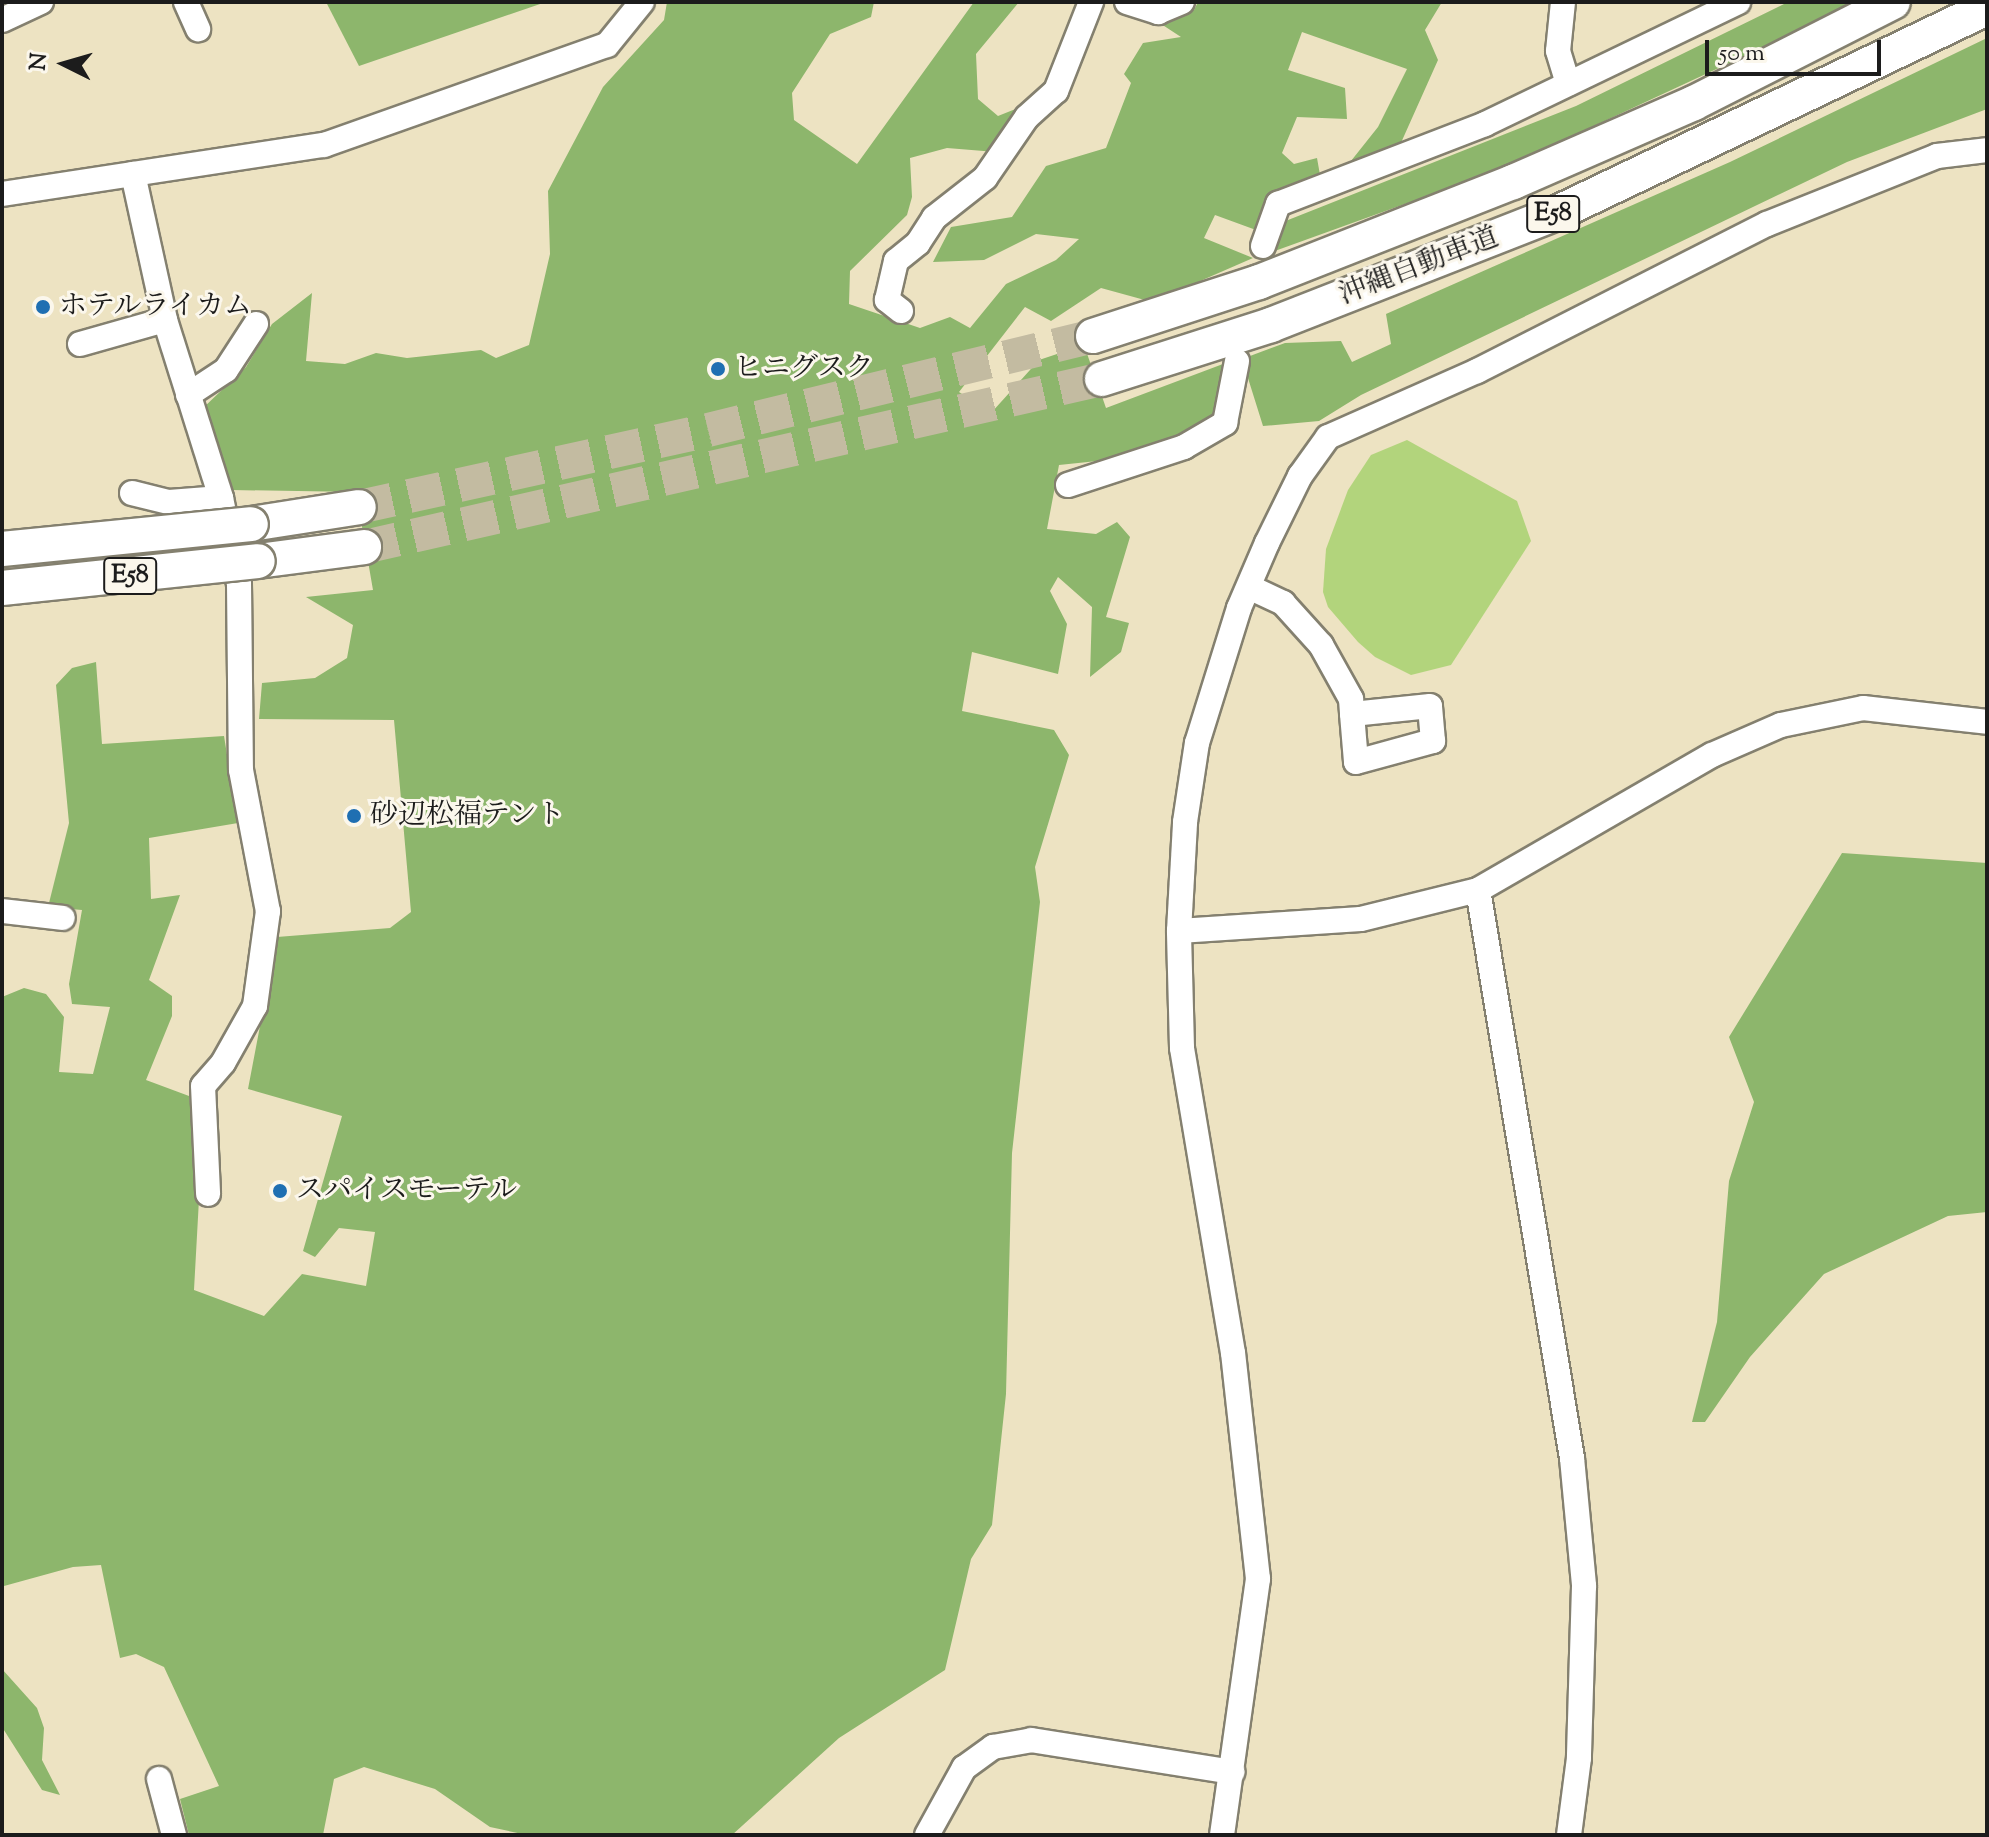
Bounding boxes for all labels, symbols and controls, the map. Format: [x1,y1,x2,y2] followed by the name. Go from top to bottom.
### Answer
[24,24,104,104] north arrow
[1709,24,1885,74] scale bar
[1719,37,1765,71] text: 50 m
[23,52,57,72] text: N
[1525,192,1581,236] road number: E58
[1335,221,1503,313] street label: 沖縄自動車道
[59,290,255,324] place label: ホテルライカム
[34,298,52,316] marker: ホテルライカム
[734,352,874,386] place label: ヒニグスク
[709,360,727,378] marker: ヒニグスク
[102,554,158,598] road number: E58
[370,799,566,833] place label: 砂辺松福テント
[345,807,363,825] marker: 砂辺松福テント
[296,1174,519,1208] place label: スパイスモーテル
[271,1182,289,1200] marker: スパイスモーテル

